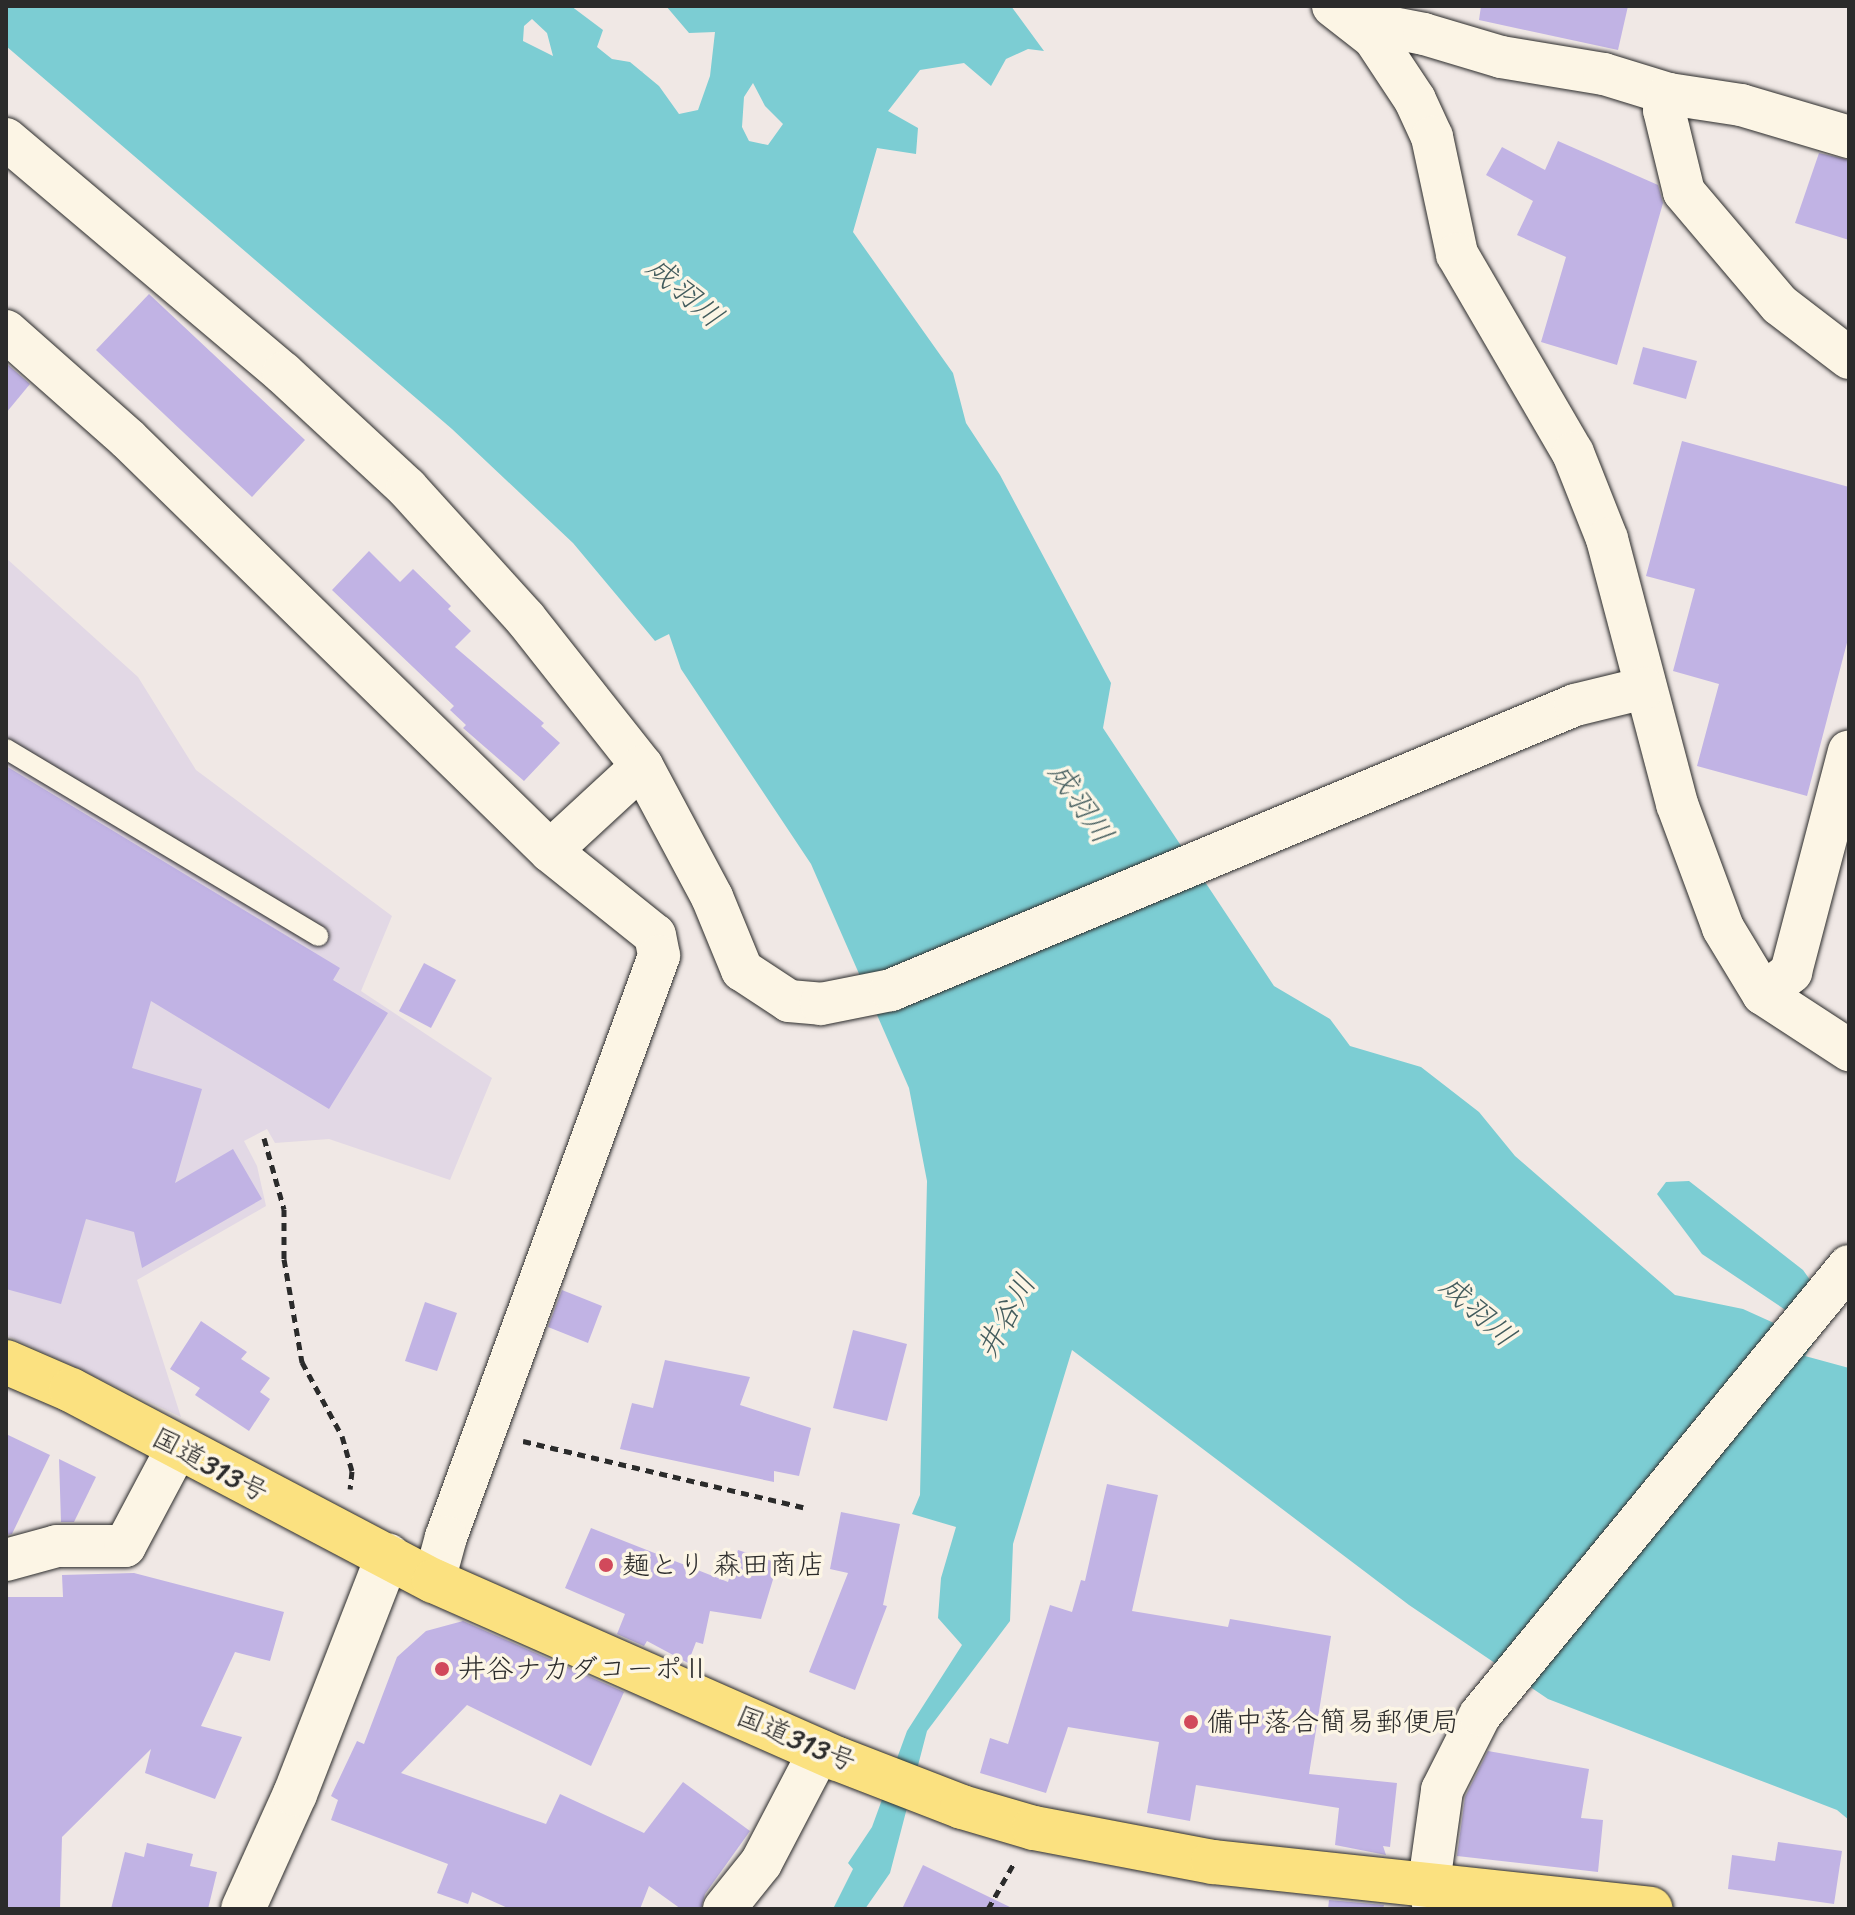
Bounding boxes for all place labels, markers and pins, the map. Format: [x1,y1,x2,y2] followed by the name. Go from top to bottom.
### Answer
[622,1548,825,1582] place label: 麺とり 森田商店
[597,1556,615,1574] marker: 麺とり 森田商店
[458,1652,710,1686] place label: 井谷ナカダコーポⅡ
[433,1660,451,1678] marker: 井谷ナカダコーポⅡ
[1207,1705,1459,1739] place label: 備中落合簡易郵便局
[1182,1713,1200,1731] marker: 備中落合簡易郵便局

